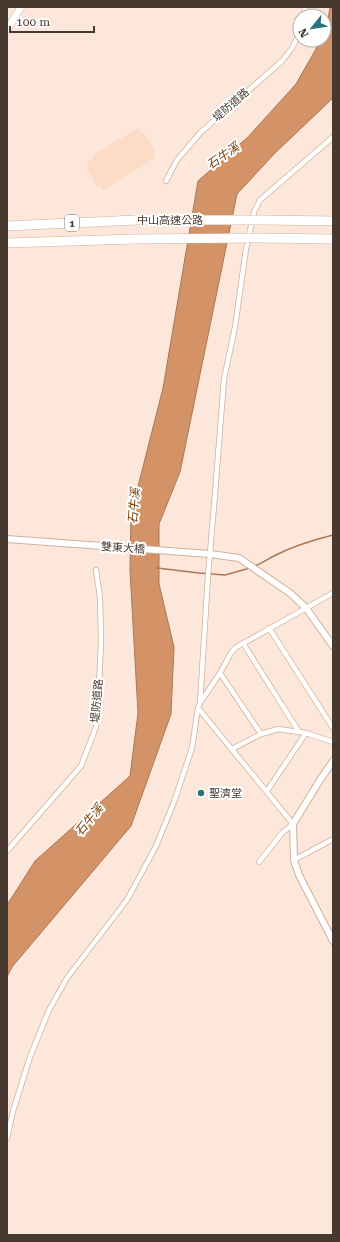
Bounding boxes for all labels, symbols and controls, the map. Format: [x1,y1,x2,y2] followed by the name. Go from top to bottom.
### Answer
[10,8,94,34] scale bar
[292,8,332,48] north arrow
[16,15,50,29] text: 100 m
[296,25,312,40] text: N
[210,86,252,124] street label: 堤防道路
[204,139,243,172] water label: 石牛溪
[137,214,203,227] street label: 中山高速公路
[65,215,79,231] road number: 1
[125,485,143,525] water label: 石牛溪
[101,540,145,556] street label: 雙東大橋
[89,679,105,723] street label: 堤防道路
[209,787,242,800] place label: 聖濟堂
[196,788,206,798] marker: 聖濟堂
[72,800,107,838] water label: 石牛溪

